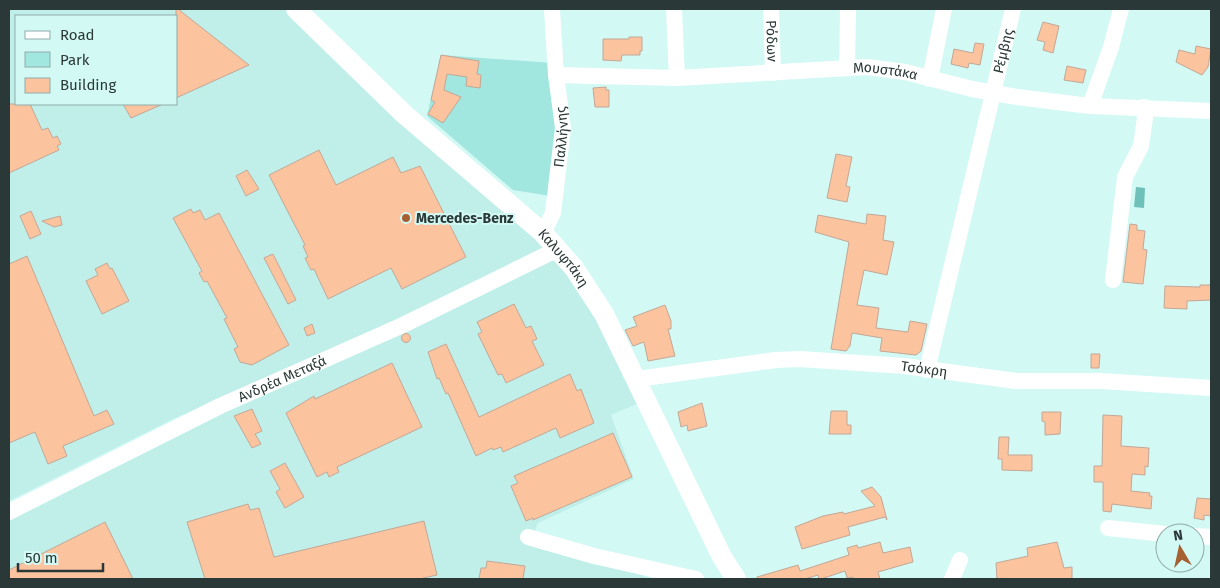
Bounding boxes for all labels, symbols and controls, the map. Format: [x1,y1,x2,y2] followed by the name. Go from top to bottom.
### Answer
[15,15,178,105] legend
[763,20,781,62] street label: Ρόδων
[60,26,95,44] text: Road
[989,26,1017,75] street label: Ρέμβης
[60,51,90,69] text: Park
[853,58,920,83] street label: Μουστάκα
[60,76,116,94] text: Building
[550,105,572,168] street label: Παλλήνης
[416,210,514,227] place label: Mercedes-Benz
[400,212,412,224] marker: Mercedes-Benz
[535,225,593,290] street label: Καλυφτάκη
[235,352,329,405] street label: Ανδρέα Μεταξά
[900,357,949,380] street label: Τσόκρη
[1155,523,1205,573] north arrow
[1172,527,1184,545] text: N
[18,540,102,572] scale bar
[25,549,58,567] text: 50 m

